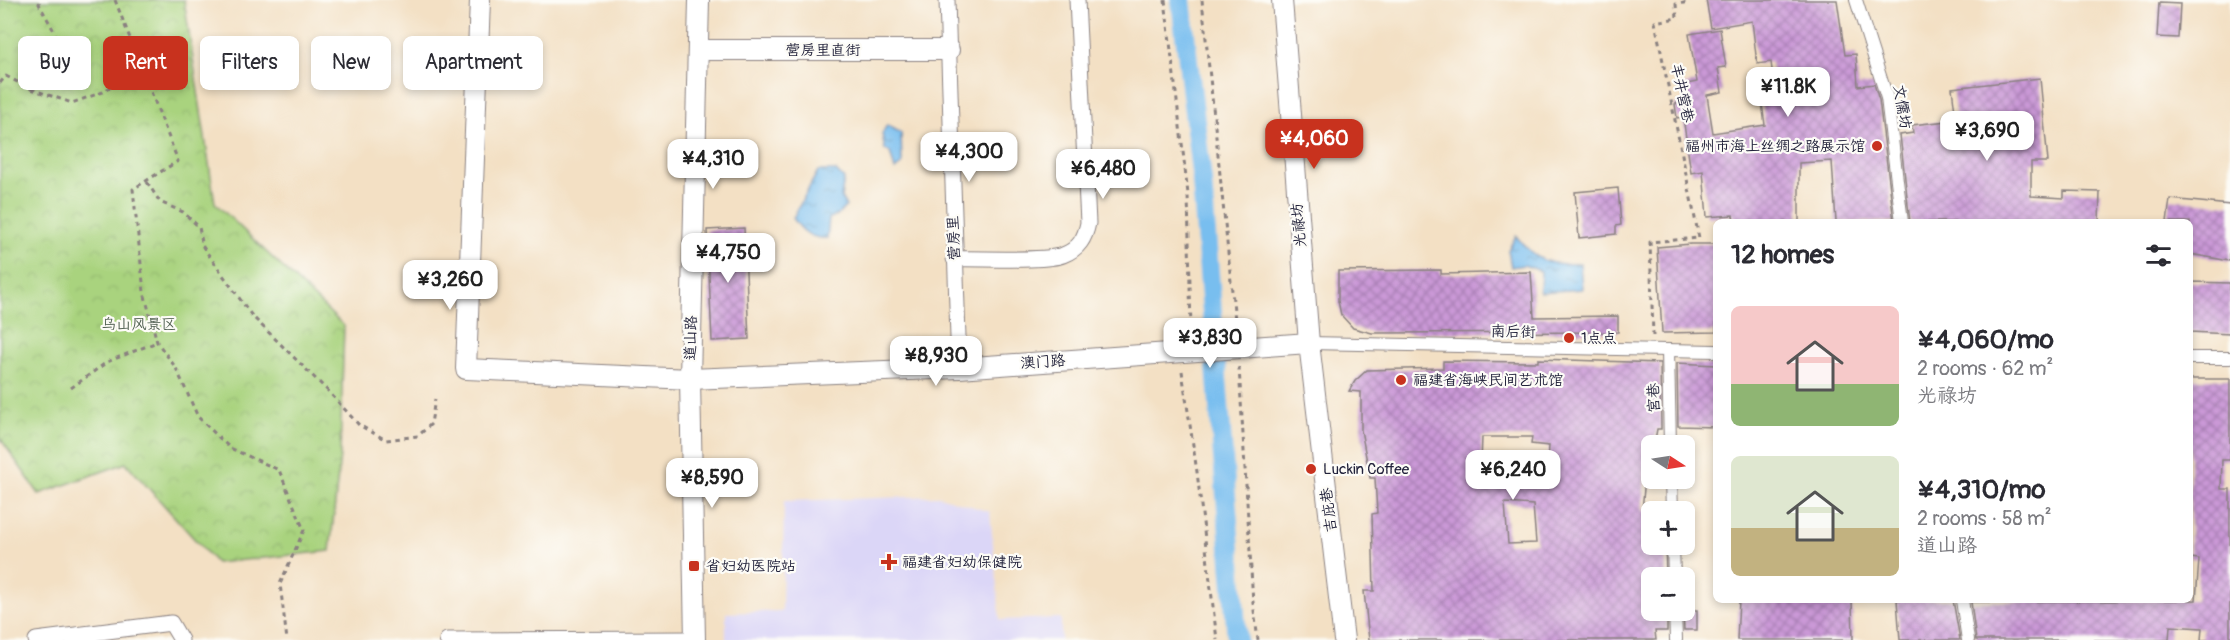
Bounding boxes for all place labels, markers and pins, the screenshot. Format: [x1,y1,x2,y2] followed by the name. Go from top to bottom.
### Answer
[1739,67,1837,118] pin: ¥11.8K
[1938,111,2036,162] pin: ¥3,690
[1265,119,1363,170] pin: ¥4,060
[920,132,1018,183] pin: ¥4,300
[1685,137,1865,156] place label: 福州市海上丝绸之路展示馆
[664,139,762,190] pin: ¥4,310
[1870,139,1884,153] marker: 福州市海上丝绸之路展示馆
[1054,149,1152,200] pin: ¥6,480
[679,233,777,284] pin: ¥4,750
[401,260,499,311] pin: ¥3,260
[1161,318,1259,369] pin: ¥3,830
[1581,329,1617,348] place label: 1点点
[1562,331,1576,345] marker: 1点点
[887,336,985,387] pin: ¥8,930
[1413,371,1563,390] place label: 福建省海峡民间艺术馆
[1394,373,1408,387] marker: 福建省海峡民间艺术馆
[1464,450,1562,501] pin: ¥6,240
[663,458,761,509] pin: ¥8,590
[1323,460,1410,479] place label: Luckin Coffee
[1304,462,1318,476] marker: Luckin Coffee
[880,553,898,571] marker: 福建省妇幼保健院
[902,553,1022,572] place label: 福建省妇幼保健院
[706,557,796,576] place label: 省妇幼医院站
[687,559,701,573] marker: 省妇幼医院站

